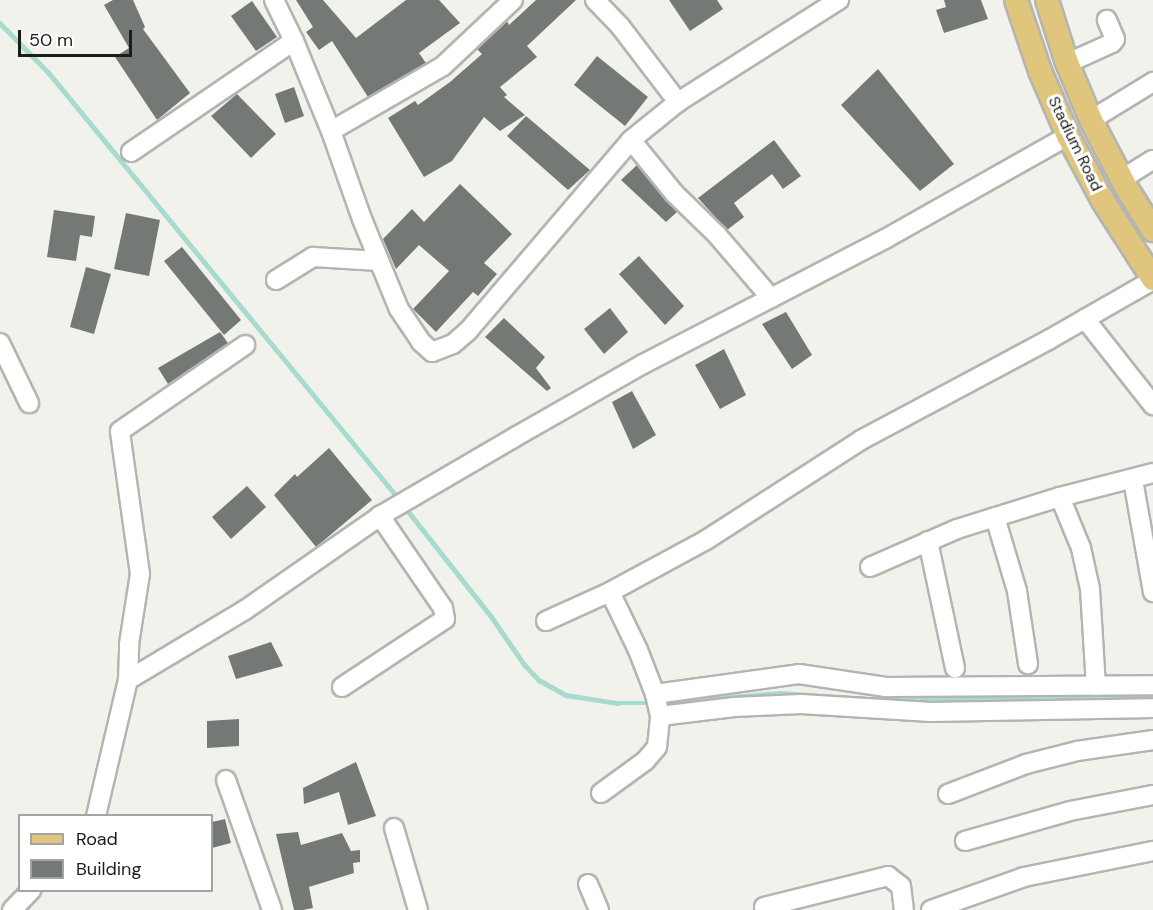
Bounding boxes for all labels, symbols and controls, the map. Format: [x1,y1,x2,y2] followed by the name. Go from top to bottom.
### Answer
[21,18,135,56] scale bar
[29,28,73,52] text: 50 m
[1044,93,1106,195] street label: Stadium Road
[18,814,213,892] legend
[76,827,118,851] text: Road
[76,857,141,881] text: Building

